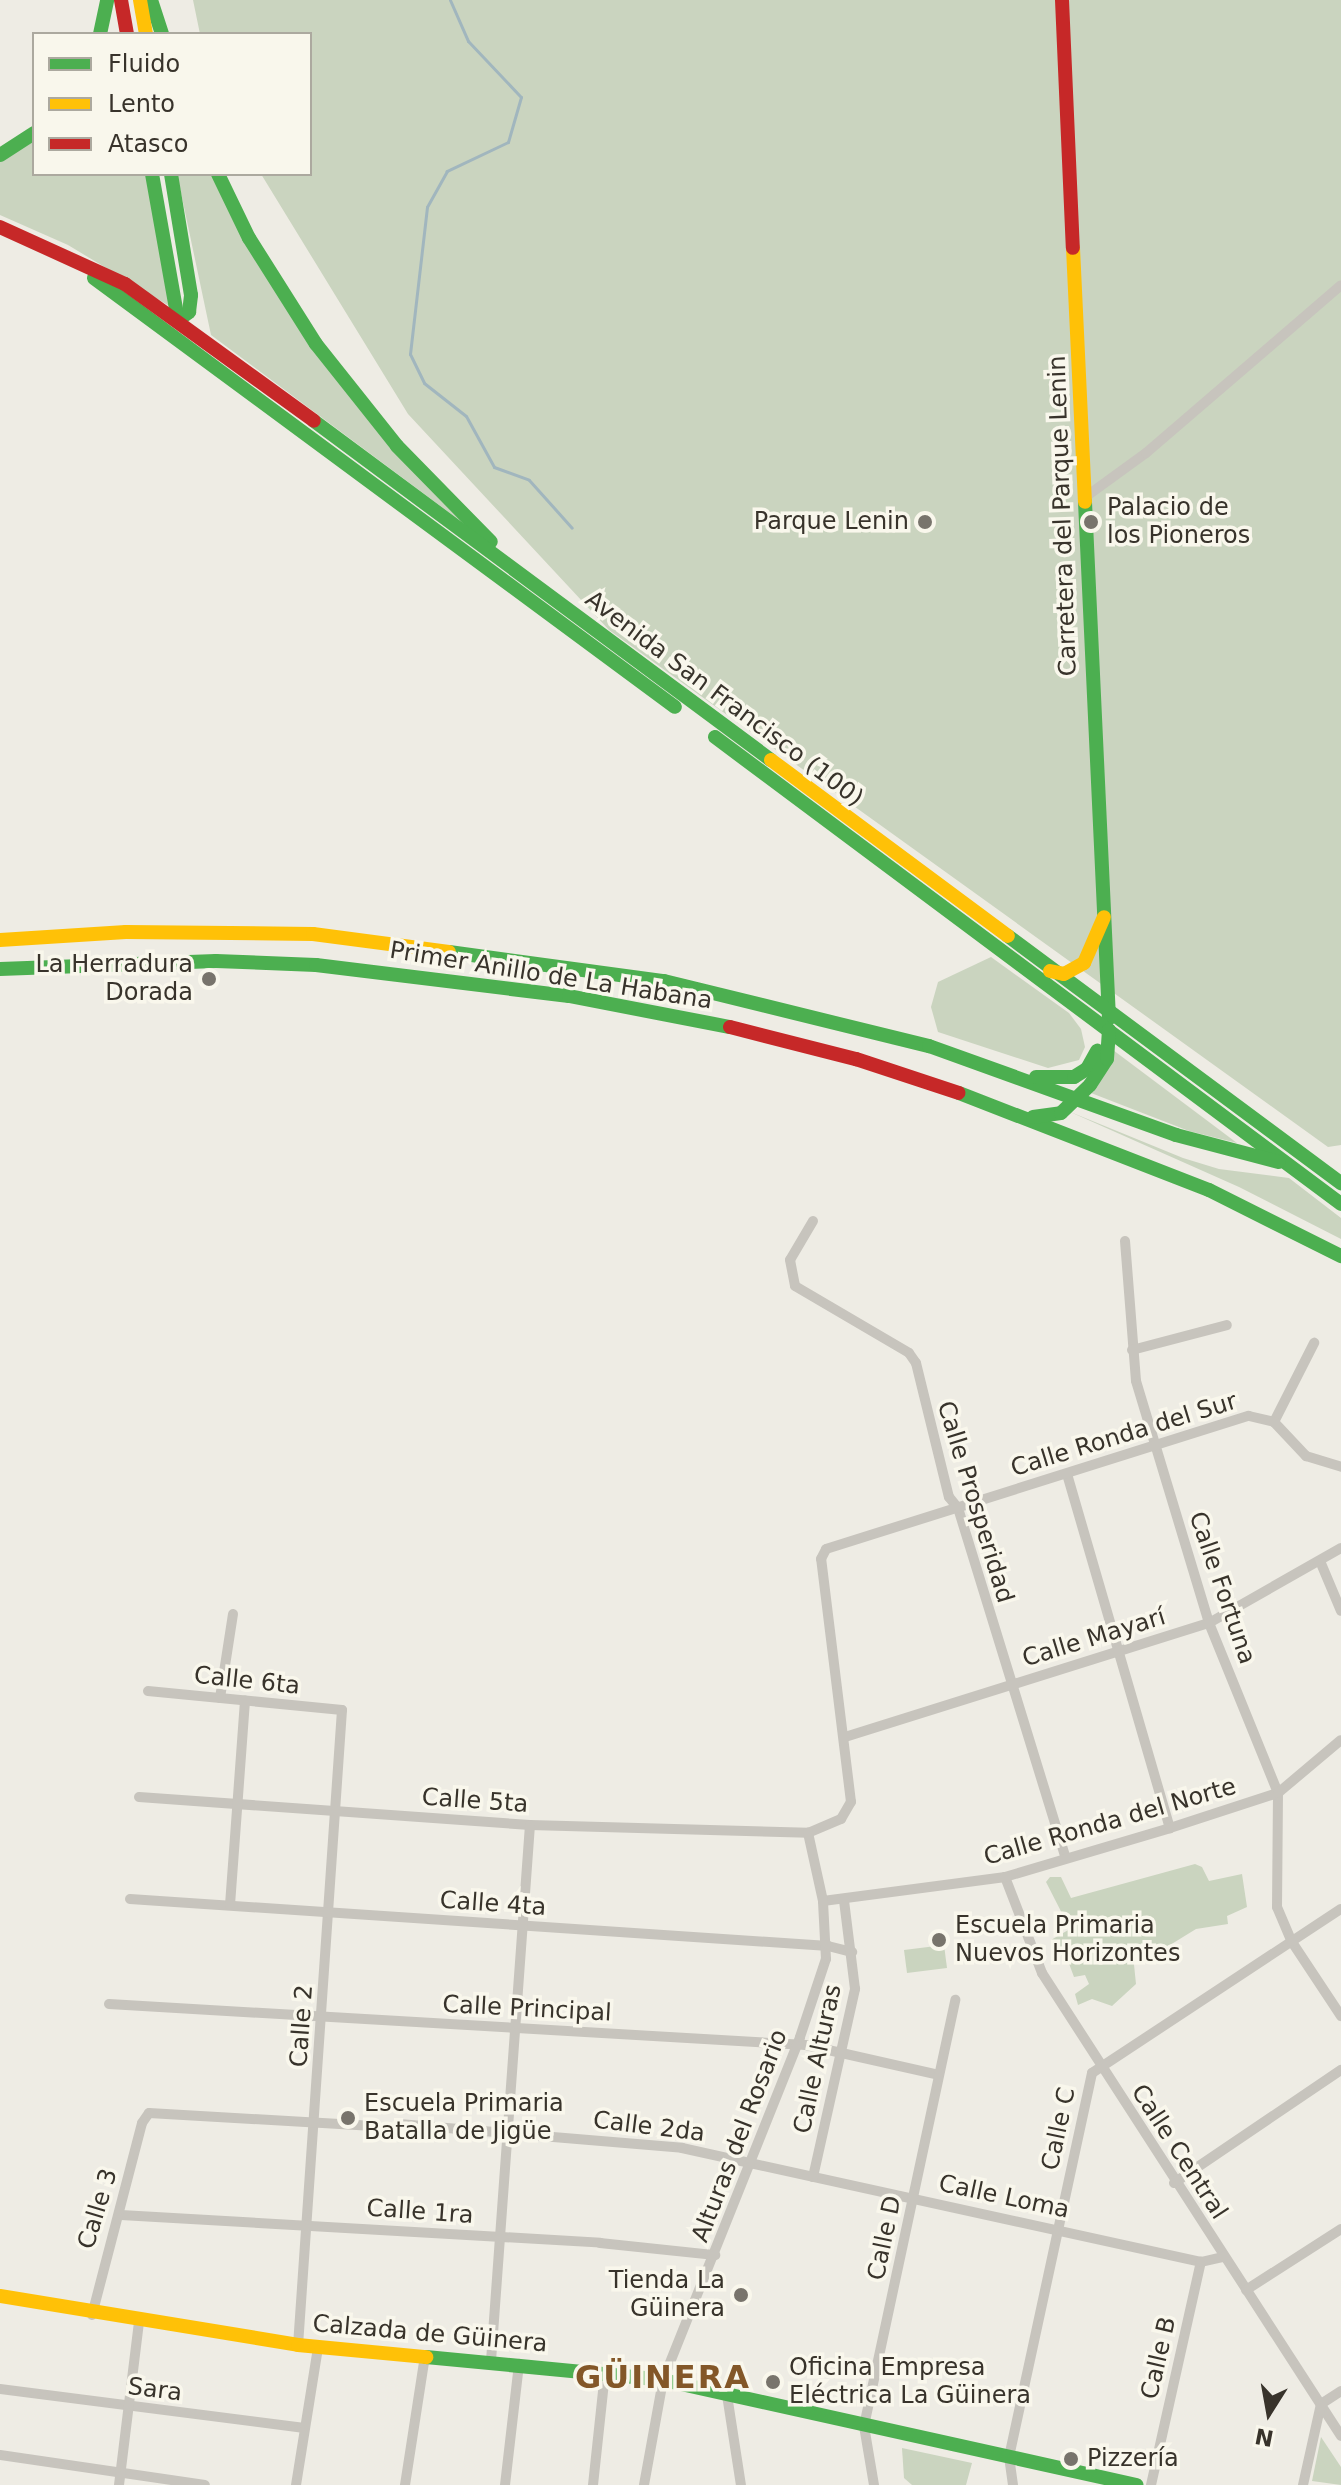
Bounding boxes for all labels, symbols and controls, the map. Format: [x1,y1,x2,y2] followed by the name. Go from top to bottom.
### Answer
[32,32,312,176] legend
[108,50,180,78] text: Fluido
[108,90,175,118] text: Lento
[108,130,189,158] text: Atasco
[1043,355,1083,677] street label: Carretera del Parque Lenin
[1107,494,1250,550] place label: Palacio de los Pioneros
[754,508,909,536] place label: Parque Lenin
[916,513,934,531] marker: Parque Lenin
[1082,513,1100,531] marker: Palacio de los Pioneros
[579,585,869,813] street label: Avenida San Francisco (100)
[388,936,714,1016] street label: Primer Anillo de La Habana
[35,951,193,1007] place label: La Herradura Dorada
[200,970,218,988] marker: La Herradura Dorada
[1007,1387,1241,1483] street label: Calle Ronda del Sur
[931,1398,1019,1606] street label: Calle Prosperidad
[1182,1508,1262,1668] street label: Calle Fortuna
[1019,1603,1169,1673] street label: Calle Mayarí
[192,1661,302,1701] street label: Calle 6ta
[980,1772,1240,1872] street label: Calle Ronda del Norte
[421,1783,529,1819] street label: Calle 5ta
[439,1886,547,1922] street label: Calle 4ta
[955,1912,1180,1968] place label: Escuela Primaria Nuevos Horizontes
[930,1931,948,1949] marker: Escuela Primaria Nuevos Horizontes
[788,1982,848,2136] street label: Calle Alturas
[285,1984,319,2068] street label: Calle 2
[442,1990,612,2028] street label: Calle Principal
[686,2026,794,2246] street label: Alturas del Rosario
[1125,2079,1233,2225] street label: Calle Central
[1036,2085,1082,2173] street label: Calle C
[364,2090,564,2146] place label: Escuela Primaria Batalla de Jigüe
[591,2106,707,2148] street label: Calle 2da
[339,2109,357,2127] marker: Escuela Primaria Batalla de Jigüe
[72,2165,124,2253] street label: Calle 3
[936,2169,1072,2225] street label: Calle Loma
[862,2193,908,2283] street label: Calle D
[366,2194,474,2230] street label: Calle 1ra
[609,2267,725,2323] place label: Tienda La Güinera
[732,2286,750,2304] marker: Tienda La Güinera
[311,2309,549,2359] street label: Calzada de Güinera
[1136,2314,1182,2402] street label: Calle B
[789,2354,1031,2410] place label: Oficina Empresa Eléctrica La Güinera
[575,2358,751,2396] district label: GÜINERA
[126,2372,184,2408] street label: Sara
[764,2373,782,2391] marker: Oficina Empresa Eléctrica La Güinera
[1229,2373,1309,2453] north arrow
[1253,2423,1276,2451] text: N
[1087,2445,1179,2473] place label: Pizzería
[1062,2450,1080,2468] marker: Pizzería

